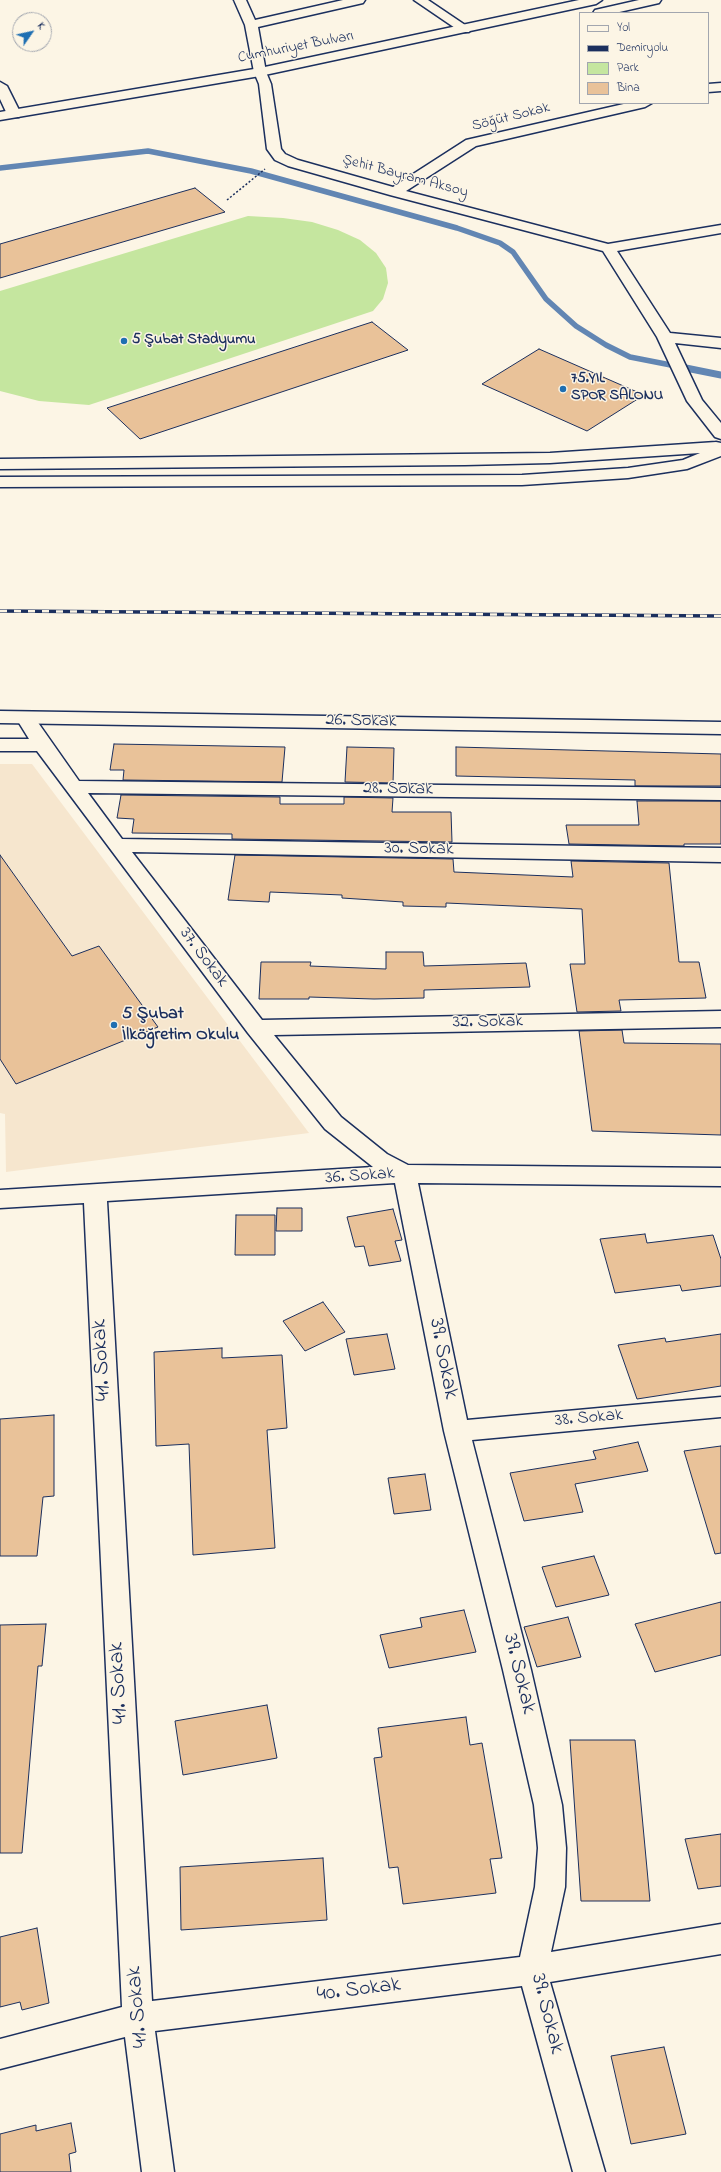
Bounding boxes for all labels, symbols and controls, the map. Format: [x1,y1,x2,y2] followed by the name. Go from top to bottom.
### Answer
[12,12,52,52] north arrow
[579,12,709,104] legend
[33,19,49,33] text: K
[617,19,630,37] text: Yol
[237,28,355,68] street label: Cumhuriyet Bulvarı
[617,39,668,57] text: Demiryolu
[617,59,639,77] text: Park
[617,79,640,97] text: Bina
[470,100,552,136] street label: Söğüt Sokak
[340,152,470,202] street label: Şehit Bayram Aksoy
[132,332,256,350] place label: 5 Şubat Stadyumu
[119,336,129,346] marker: 5 Şubat Stadyumu
[571,371,663,406] place label: 75.YIL SPOR SALONU
[558,384,568,394] marker: 75.YIL SPOR SALONU
[325,711,397,733] street label: 26. Sokak
[363,779,433,801] street label: 28. Sokak
[384,839,454,861] street label: 30. Sokak
[174,924,232,992] street label: 37. Sokak
[122,1004,239,1046] place label: 5 Şubat İlköğretim Okulu
[453,1012,523,1034] street label: 32. Sokak
[109,1020,119,1030] marker: 5 Şubat İlköğretim Okulu
[325,1164,395,1190] street label: 36. Sokak
[421,1316,463,1402] street label: 39. Sokak
[88,1318,118,1402] street label: 41. Sokak
[554,1405,624,1433] street label: 38. Sokak
[495,1631,541,1717] street label: 39. Sokak
[105,1641,135,1725] street label: 41. Sokak
[122,1965,156,2049] street label: 41. Sokak
[523,1971,569,2057] street label: 39. Sokak
[315,1973,403,2009] street label: 40. Sokak

